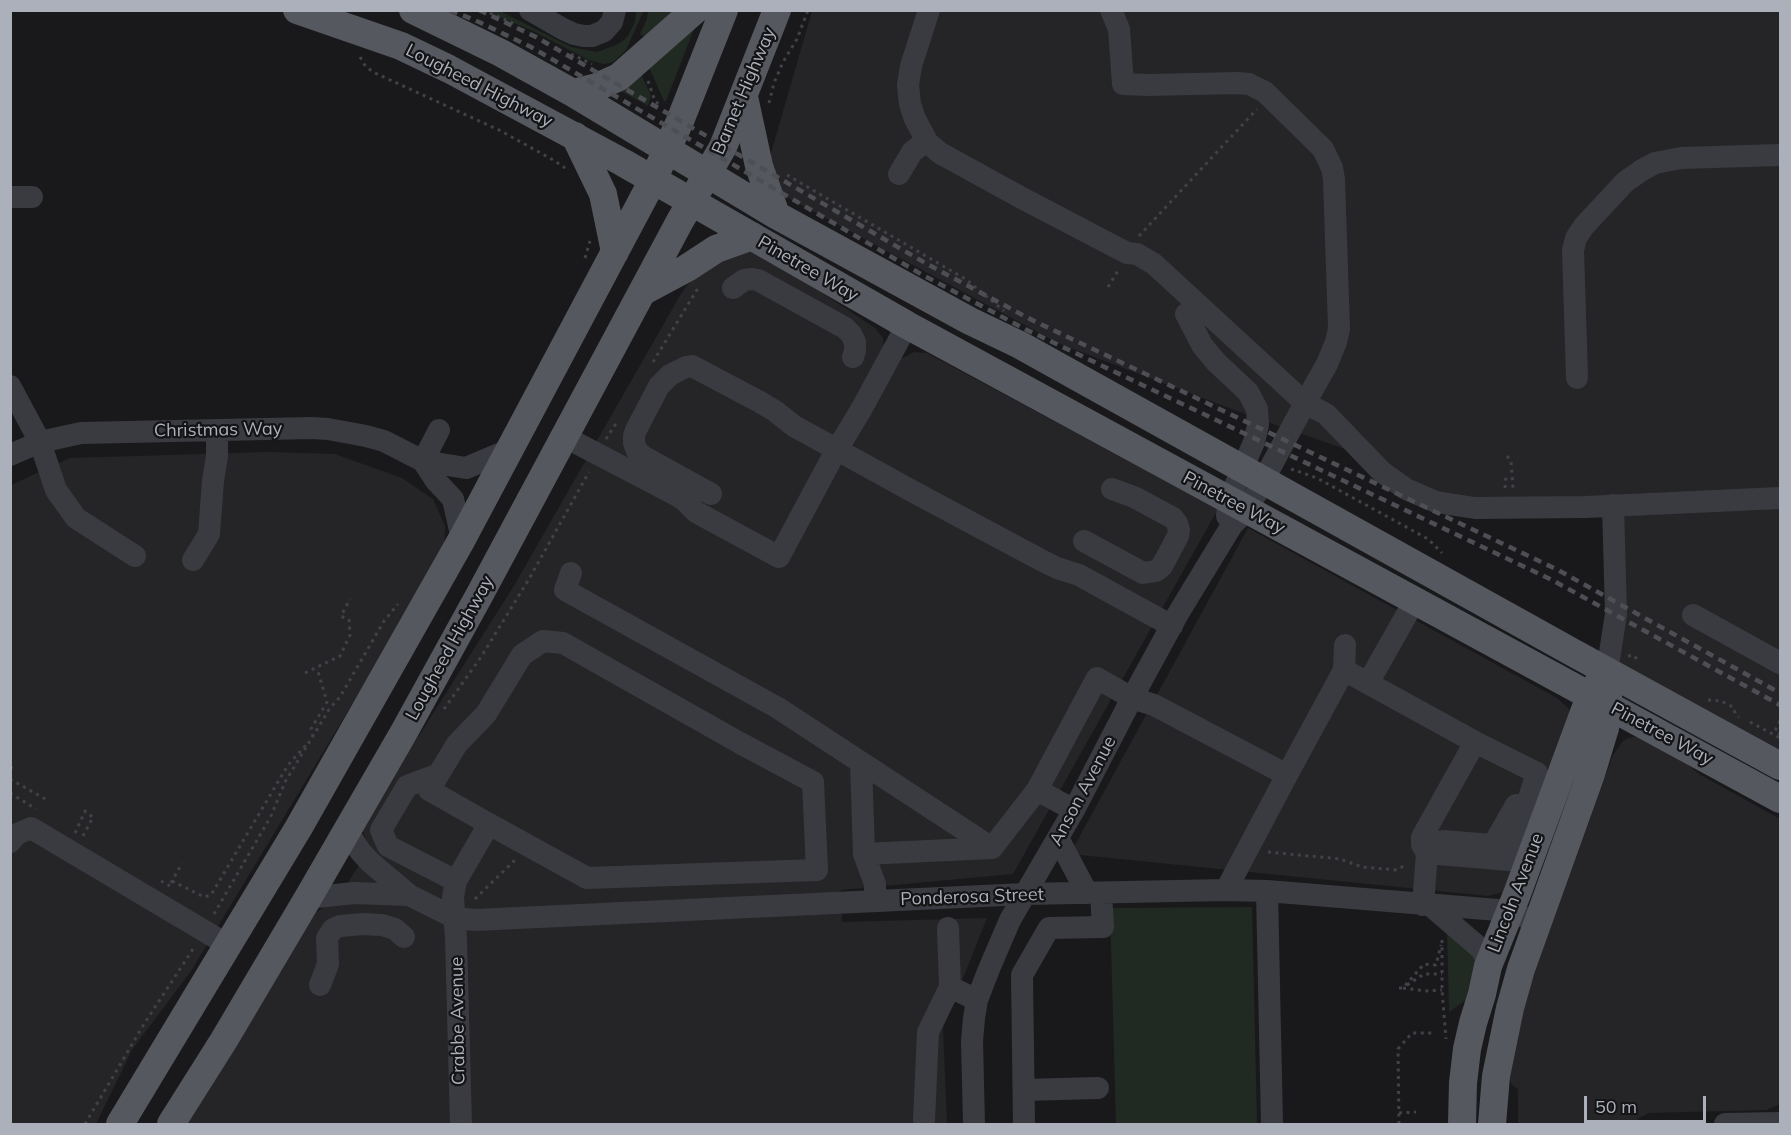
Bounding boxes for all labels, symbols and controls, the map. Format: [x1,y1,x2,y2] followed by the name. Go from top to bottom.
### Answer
[707,24,781,158] street label: Barnet Highway
[402,40,556,132] street label: Lougheed Highway
[754,232,862,306] street label: Pinetree Way
[154,418,282,442] street label: Christmas Way
[1179,467,1289,539] street label: Pinetree Way
[401,572,499,724] street label: Lougheed Highway
[1607,698,1717,770] street label: Pinetree Way
[1045,733,1121,849] street label: Anson Avenue
[1483,830,1549,956] street label: Lincoln Avenue
[900,884,1044,910] street label: Ponderosa Street
[446,957,470,1085] street label: Crabbe Avenue
[1587,1084,1708,1122] scale bar
[1595,1095,1637,1118] text: 50 m

